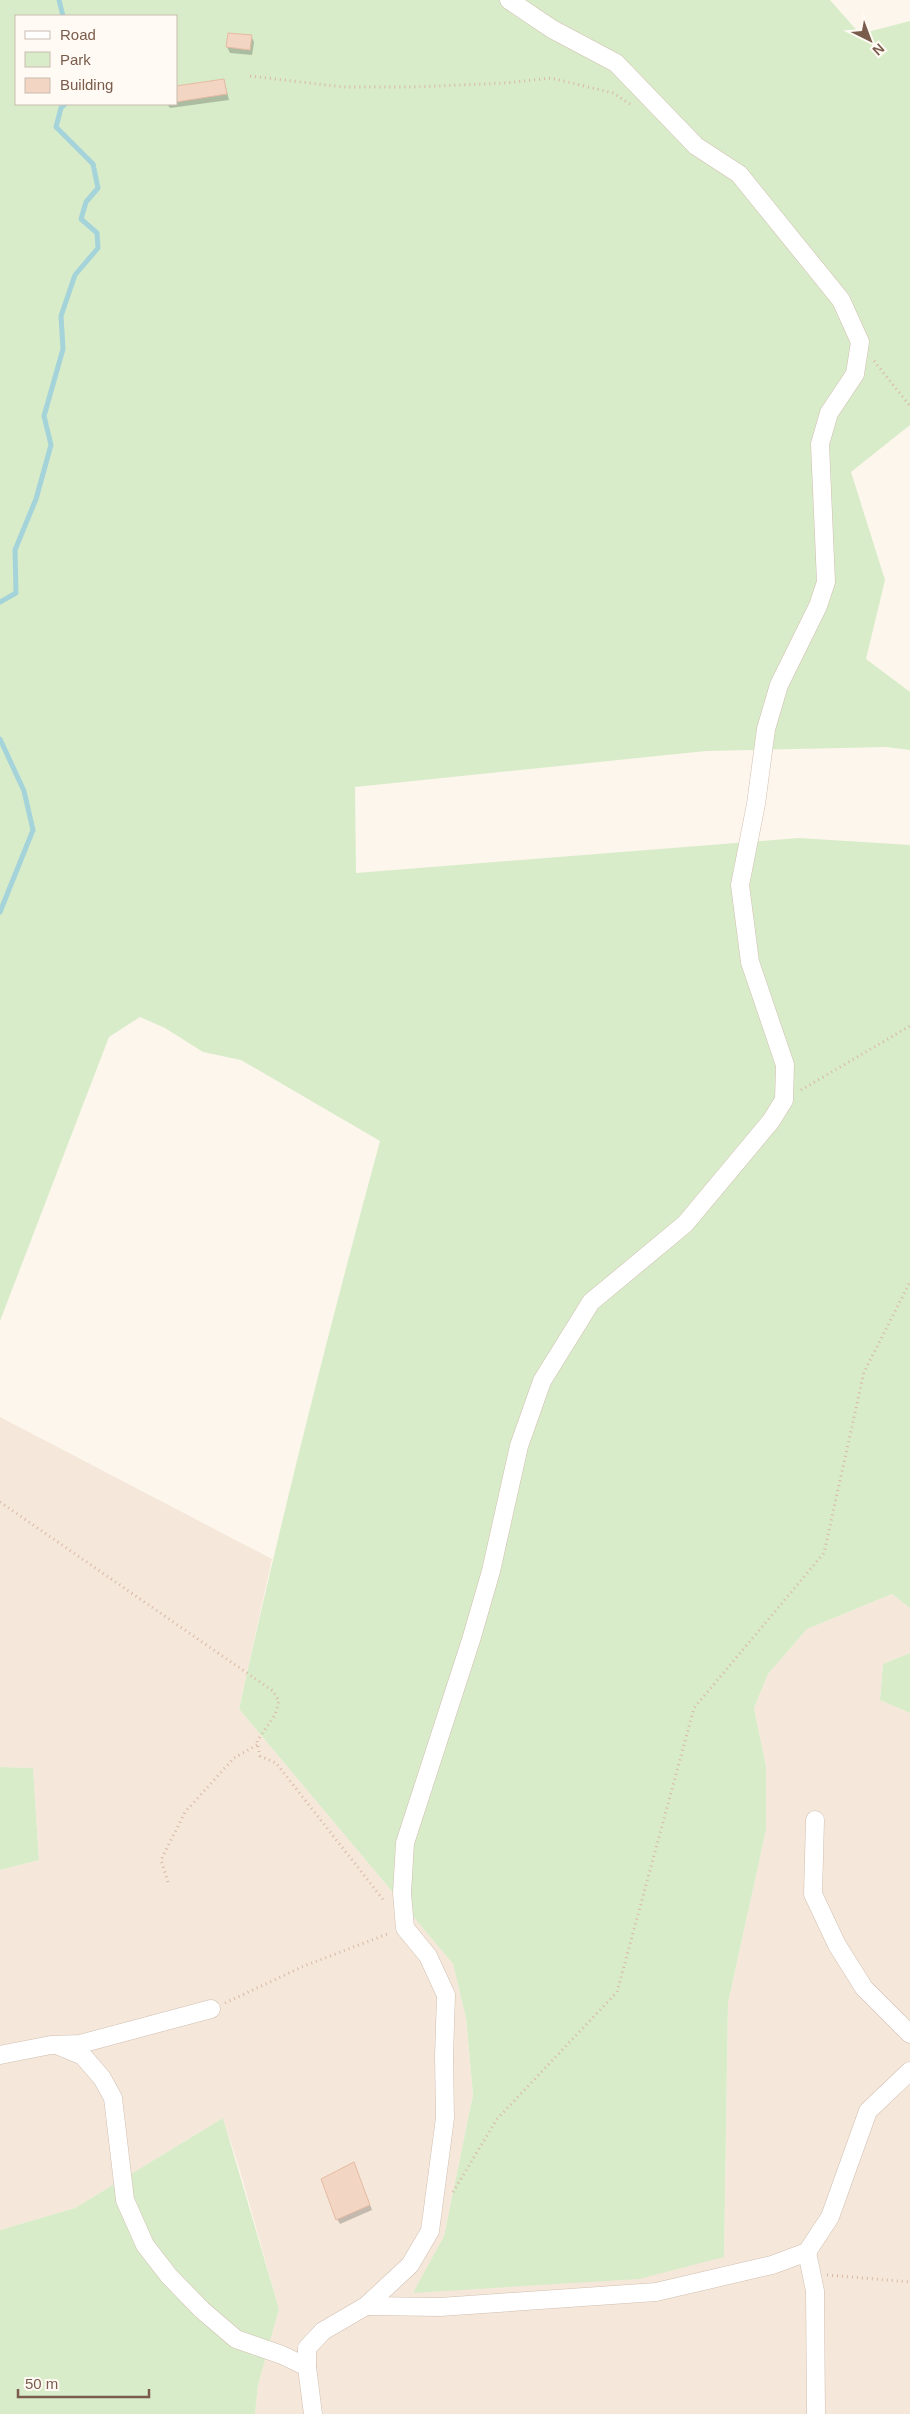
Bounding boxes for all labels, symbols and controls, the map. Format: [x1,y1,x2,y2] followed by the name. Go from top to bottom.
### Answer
[15,15,178,105] legend
[845,15,895,65] north arrow
[60,26,96,43] text: Road
[870,40,888,59] text: N
[60,51,91,68] text: Park
[60,76,113,93] text: Building
[18,2366,149,2398] scale bar
[25,2375,58,2392] text: 50 m

